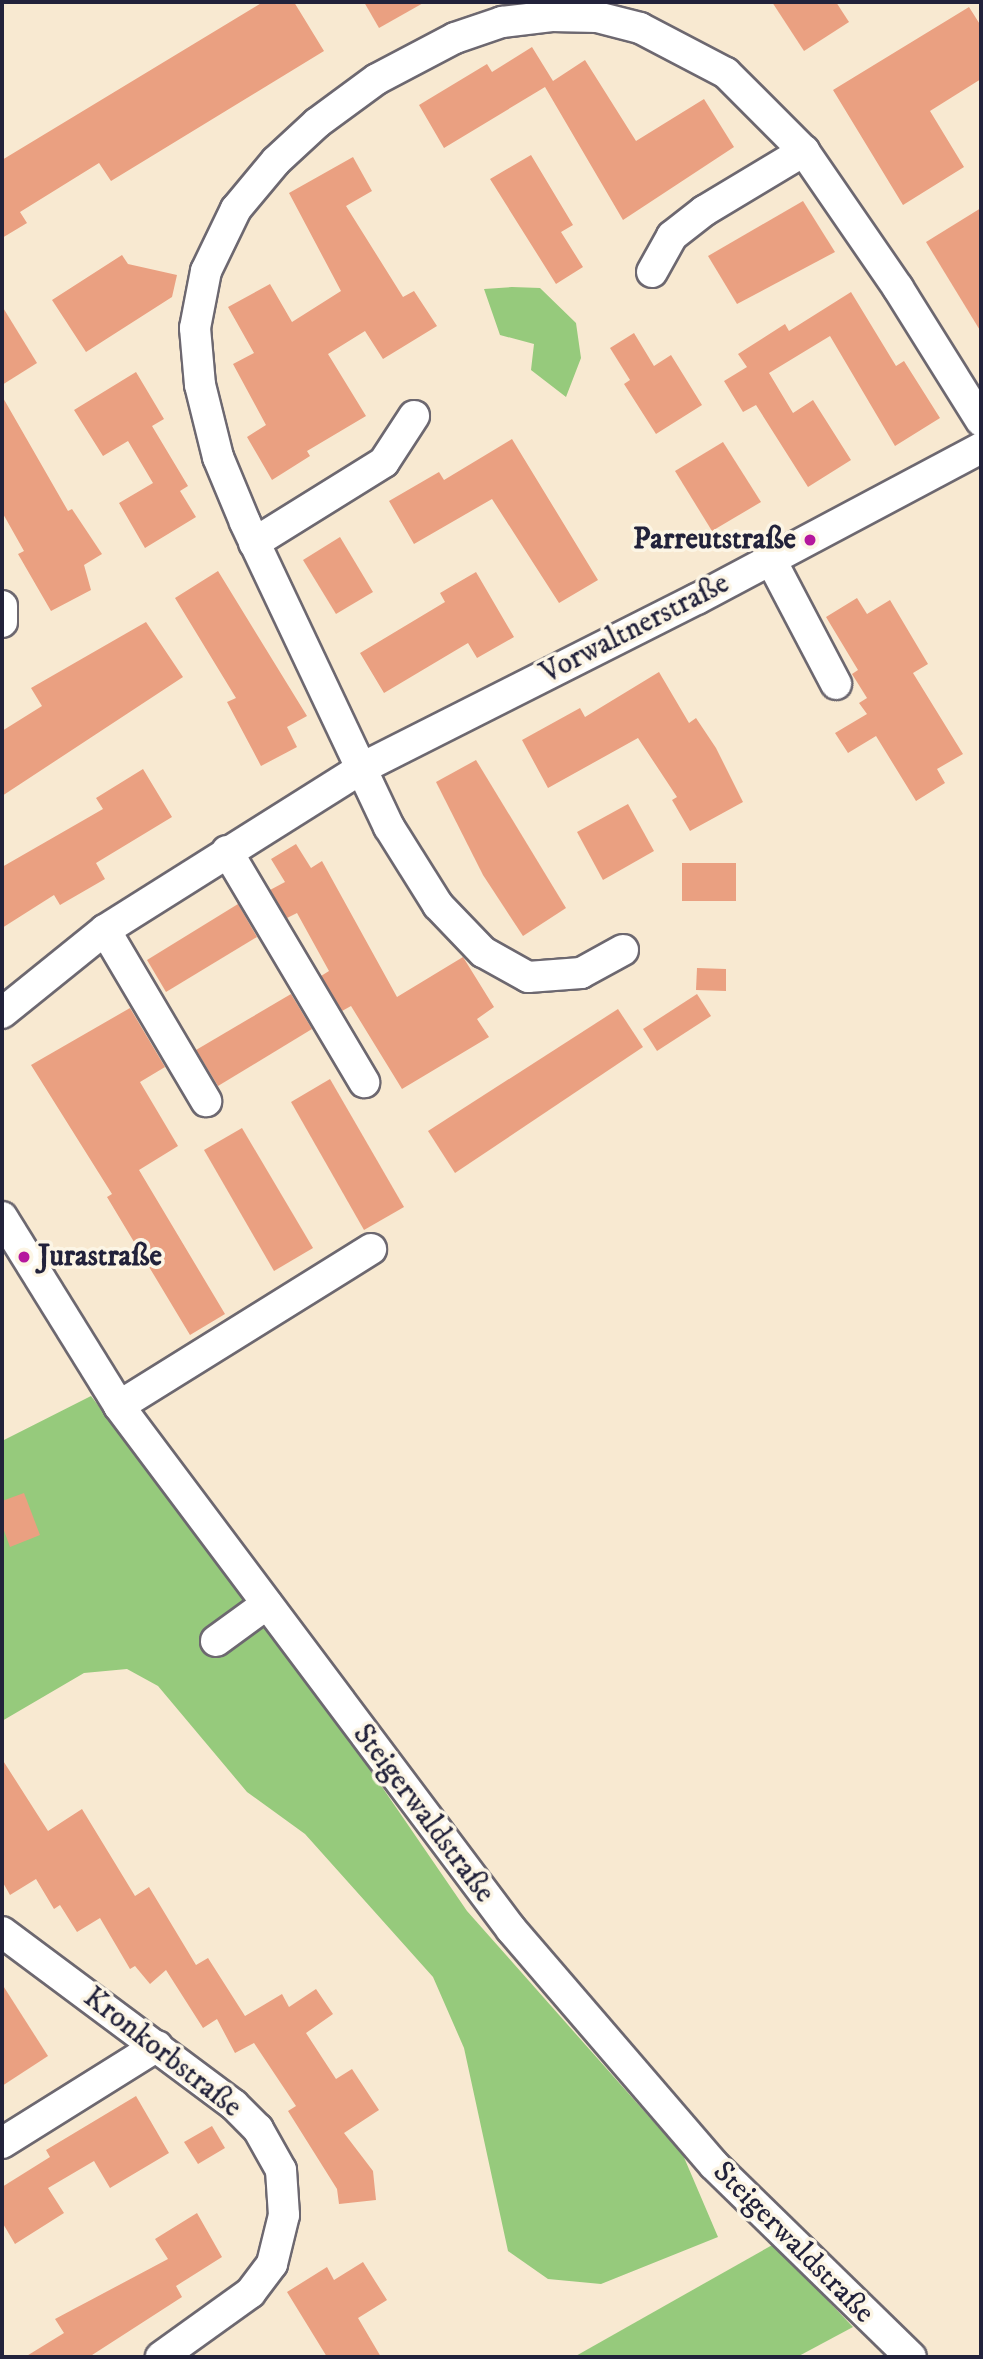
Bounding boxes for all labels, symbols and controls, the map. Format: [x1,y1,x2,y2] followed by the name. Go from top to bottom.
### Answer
[633,522,796,558] place label: Parreutstraße
[802,532,818,548] marker: Parreutstraße
[535,566,735,692] street label: Vorwaltnerstraße
[38,1239,162,1275] place label: Jurastraße
[16,1249,32,1265] marker: Jurastraße
[344,1718,502,1910] street label: Steigerwaldstraße
[76,1980,248,2126] street label: Kronkorbstraße
[705,2155,881,2331] street label: Steigerwaldstraße

